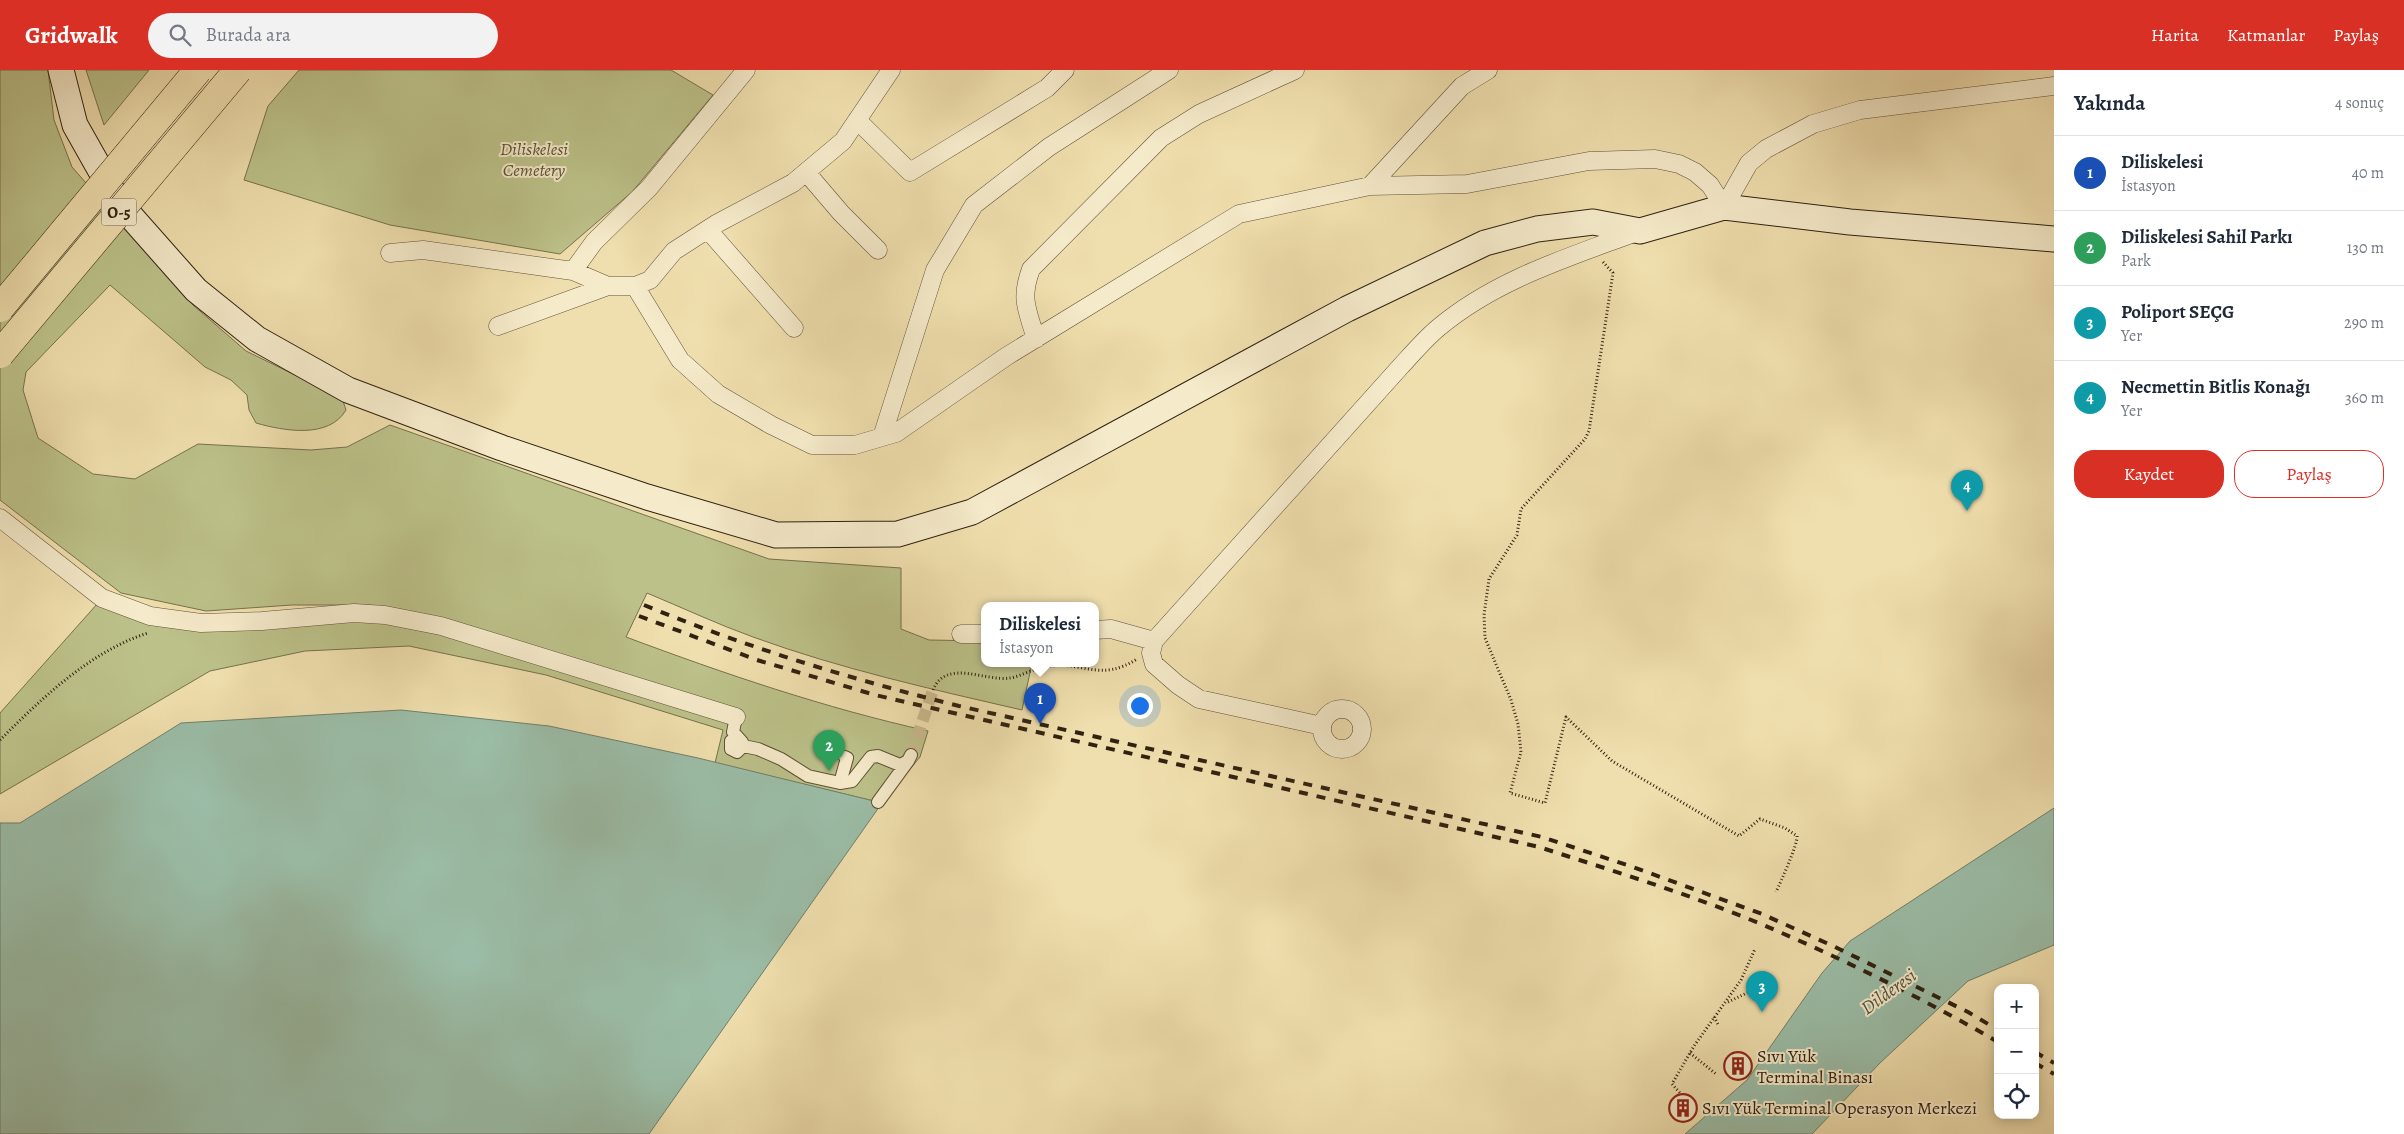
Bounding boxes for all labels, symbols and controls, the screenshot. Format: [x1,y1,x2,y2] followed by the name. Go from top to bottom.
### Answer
[148,13,498,58] search box
[25,19,118,51] text: Gridwalk
[166,21,194,49] icon: search
[206,22,291,48] text: Burada ara
[2151,23,2199,47] text: Harita
[2227,23,2305,47] text: Katmanlar
[2333,23,2379,47] text: Paylaş
[2074,89,2145,117] text: Yakında
[2335,92,2384,114] text: 4 sonuç
[500,137,568,182] park label: Diliskelesi Cemetery
[2121,149,2203,175] text: Diliskelesi
[2087,162,2093,184] text: 1
[2352,162,2384,184] text: 40 m
[2121,175,2176,197] text: İstasyon
[102,198,136,226] road number: O-5
[2121,224,2293,250] text: Diliskelesi Sahil Parkı
[2086,237,2094,259] text: 2
[2347,237,2384,259] text: 130 m
[2121,250,2151,272] text: Park
[2121,299,2234,325] text: Poliport SEÇG
[2087,312,2093,334] text: 3
[2344,312,2384,334] text: 290 m
[2121,325,2142,347] text: Yer
[2121,374,2310,400] text: Necmettin Bitlis Konağı
[2086,387,2094,409] text: 4
[2345,387,2384,409] text: 360 m
[2121,400,2142,422] text: Yer
[2074,450,2224,498] button: Kaydet
[2234,450,2384,498] button: Paylaş
[1951,470,1983,511] pin: 4
[981,602,1099,667] popup
[999,611,1081,637] text: Diliskelesi
[999,637,1054,659] text: İstasyon
[1024,683,1056,724] pin: 1
[1127,693,1153,719] your location
[813,730,845,771] pin: 2
[1856,963,1922,1021] water label: Dilderesi
[1746,971,1778,1012] pin: 3
[1994,984,2039,1119] map controls
[1994,984,2039,1029] button: +
[1994,1029,2039,1074] button: −
[1757,1044,1873,1089] place label: Sıvı Yük Terminal Binası
[1723,1051,1753,1081] building icon: Sıvı Yük Terminal Binası
[1994,1074,2039,1119] button: locate
[1668,1093,1698,1123] building icon: Sıvı Yük Terminal Operasyon Merkezi
[1702,1096,1977,1120] place label: Sıvı Yük Terminal Operasyon Merkezi

